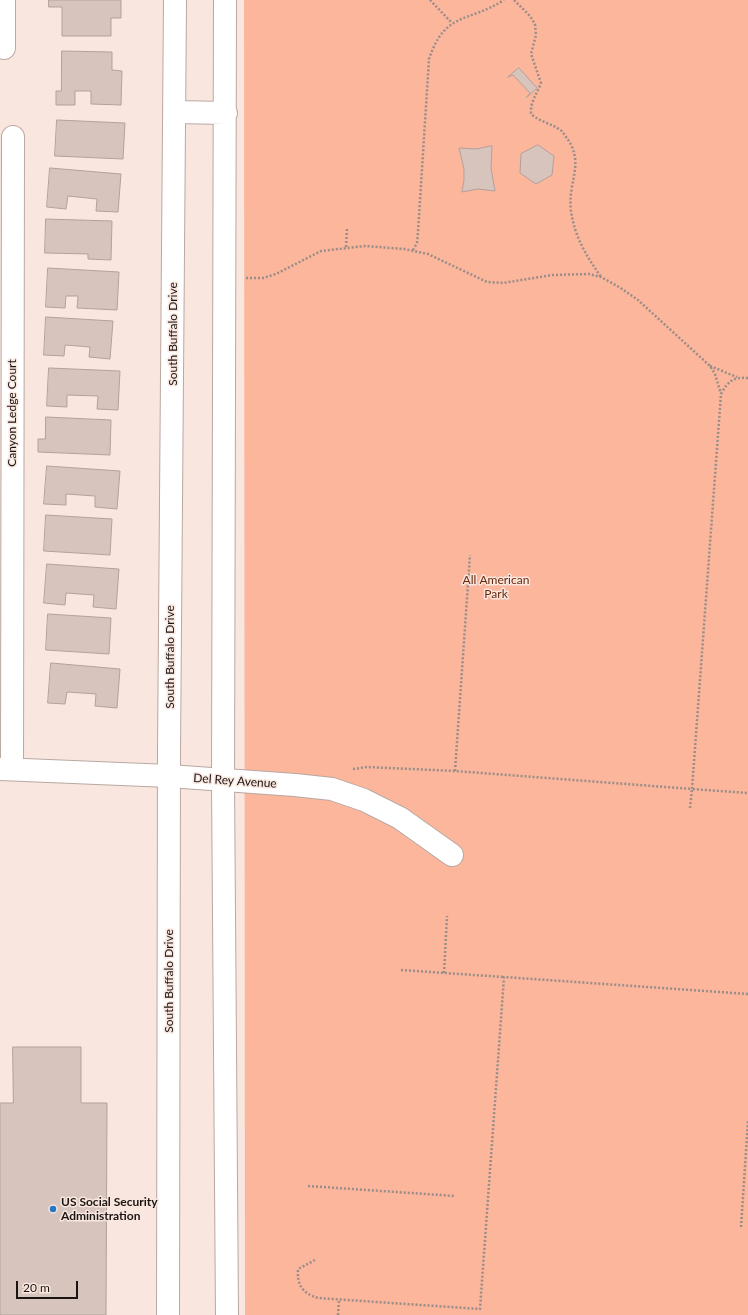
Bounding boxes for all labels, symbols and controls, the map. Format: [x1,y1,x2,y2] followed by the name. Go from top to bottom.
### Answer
[166,282,180,386] street label: South Buffalo Drive
[5,359,19,467] street label: Canyon Ledge Court
[463,573,529,601] park label: All American Park
[163,605,177,709] street label: South Buffalo Drive
[193,771,277,791] street label: Del Rey Avenue
[162,929,176,1033] street label: South Buffalo Drive
[61,1195,158,1223] place label: US Social Security Administration
[48,1204,58,1214] marker: US Social Security Administration
[18,1273,80,1299] scale bar
[23,1280,50,1295] text: 20 m

